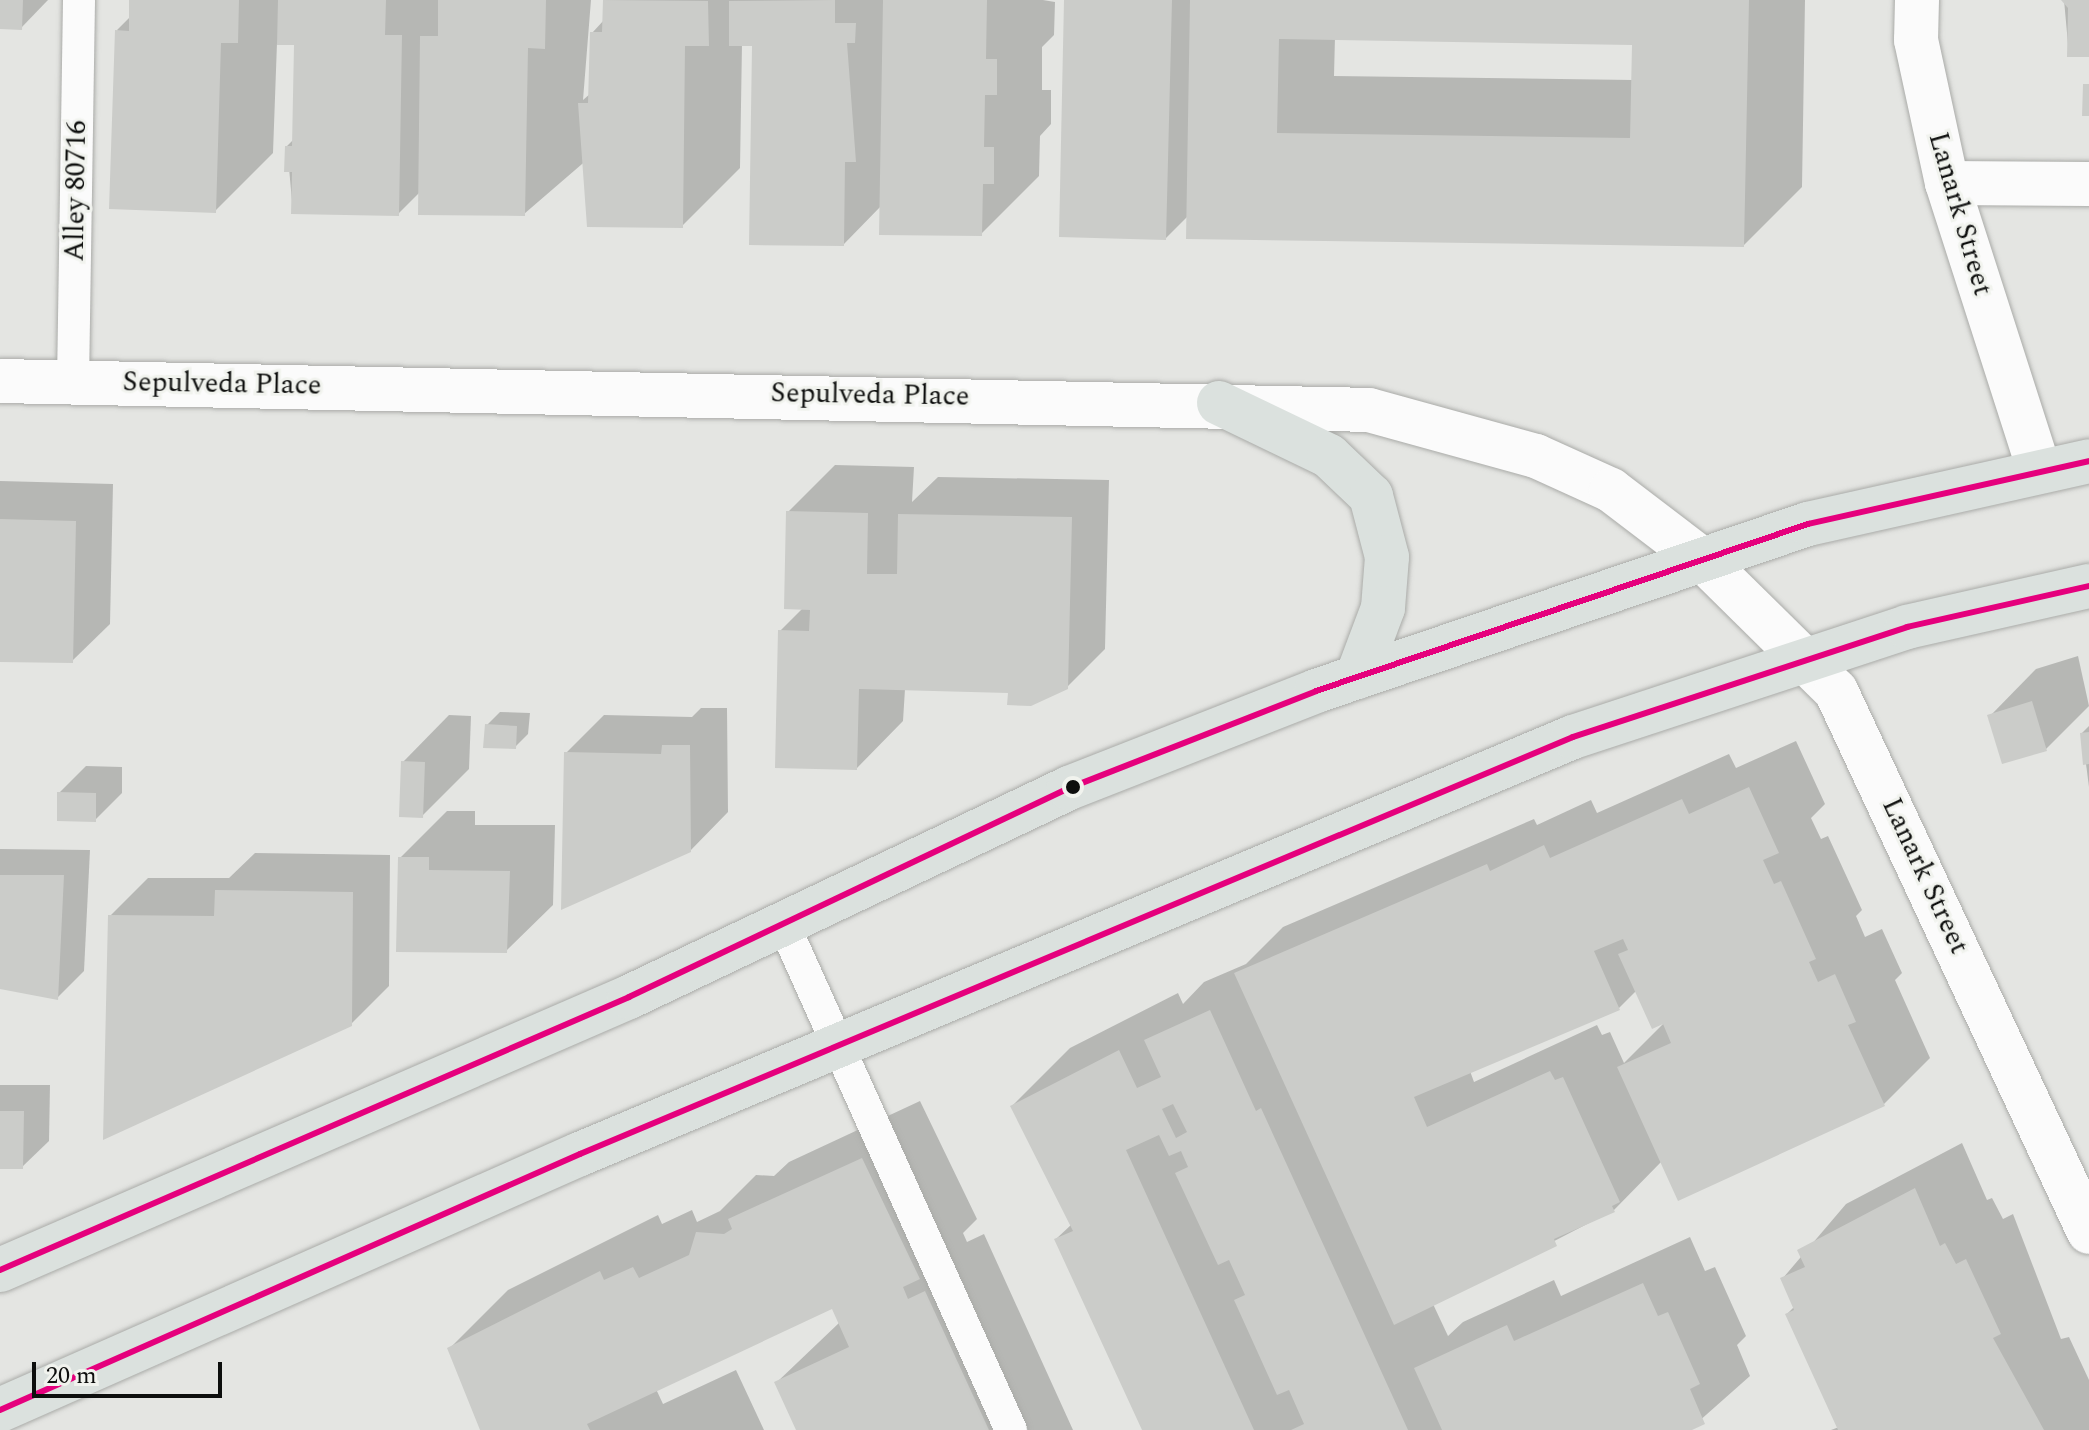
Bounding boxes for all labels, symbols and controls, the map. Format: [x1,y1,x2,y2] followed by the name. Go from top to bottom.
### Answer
[58,120,94,262] street label: Alley 80716
[1921,128,1999,300] street label: Lanark Street
[122,365,322,403] street label: Sepulveda Place
[770,376,970,414] street label: Sepulveda Place
[1065,779,1081,795] unlabelled marker
[1874,793,1976,959] street label: Lanark Street
[36,1346,226,1396] scale bar
[46,1358,97,1394] text: 20 m

